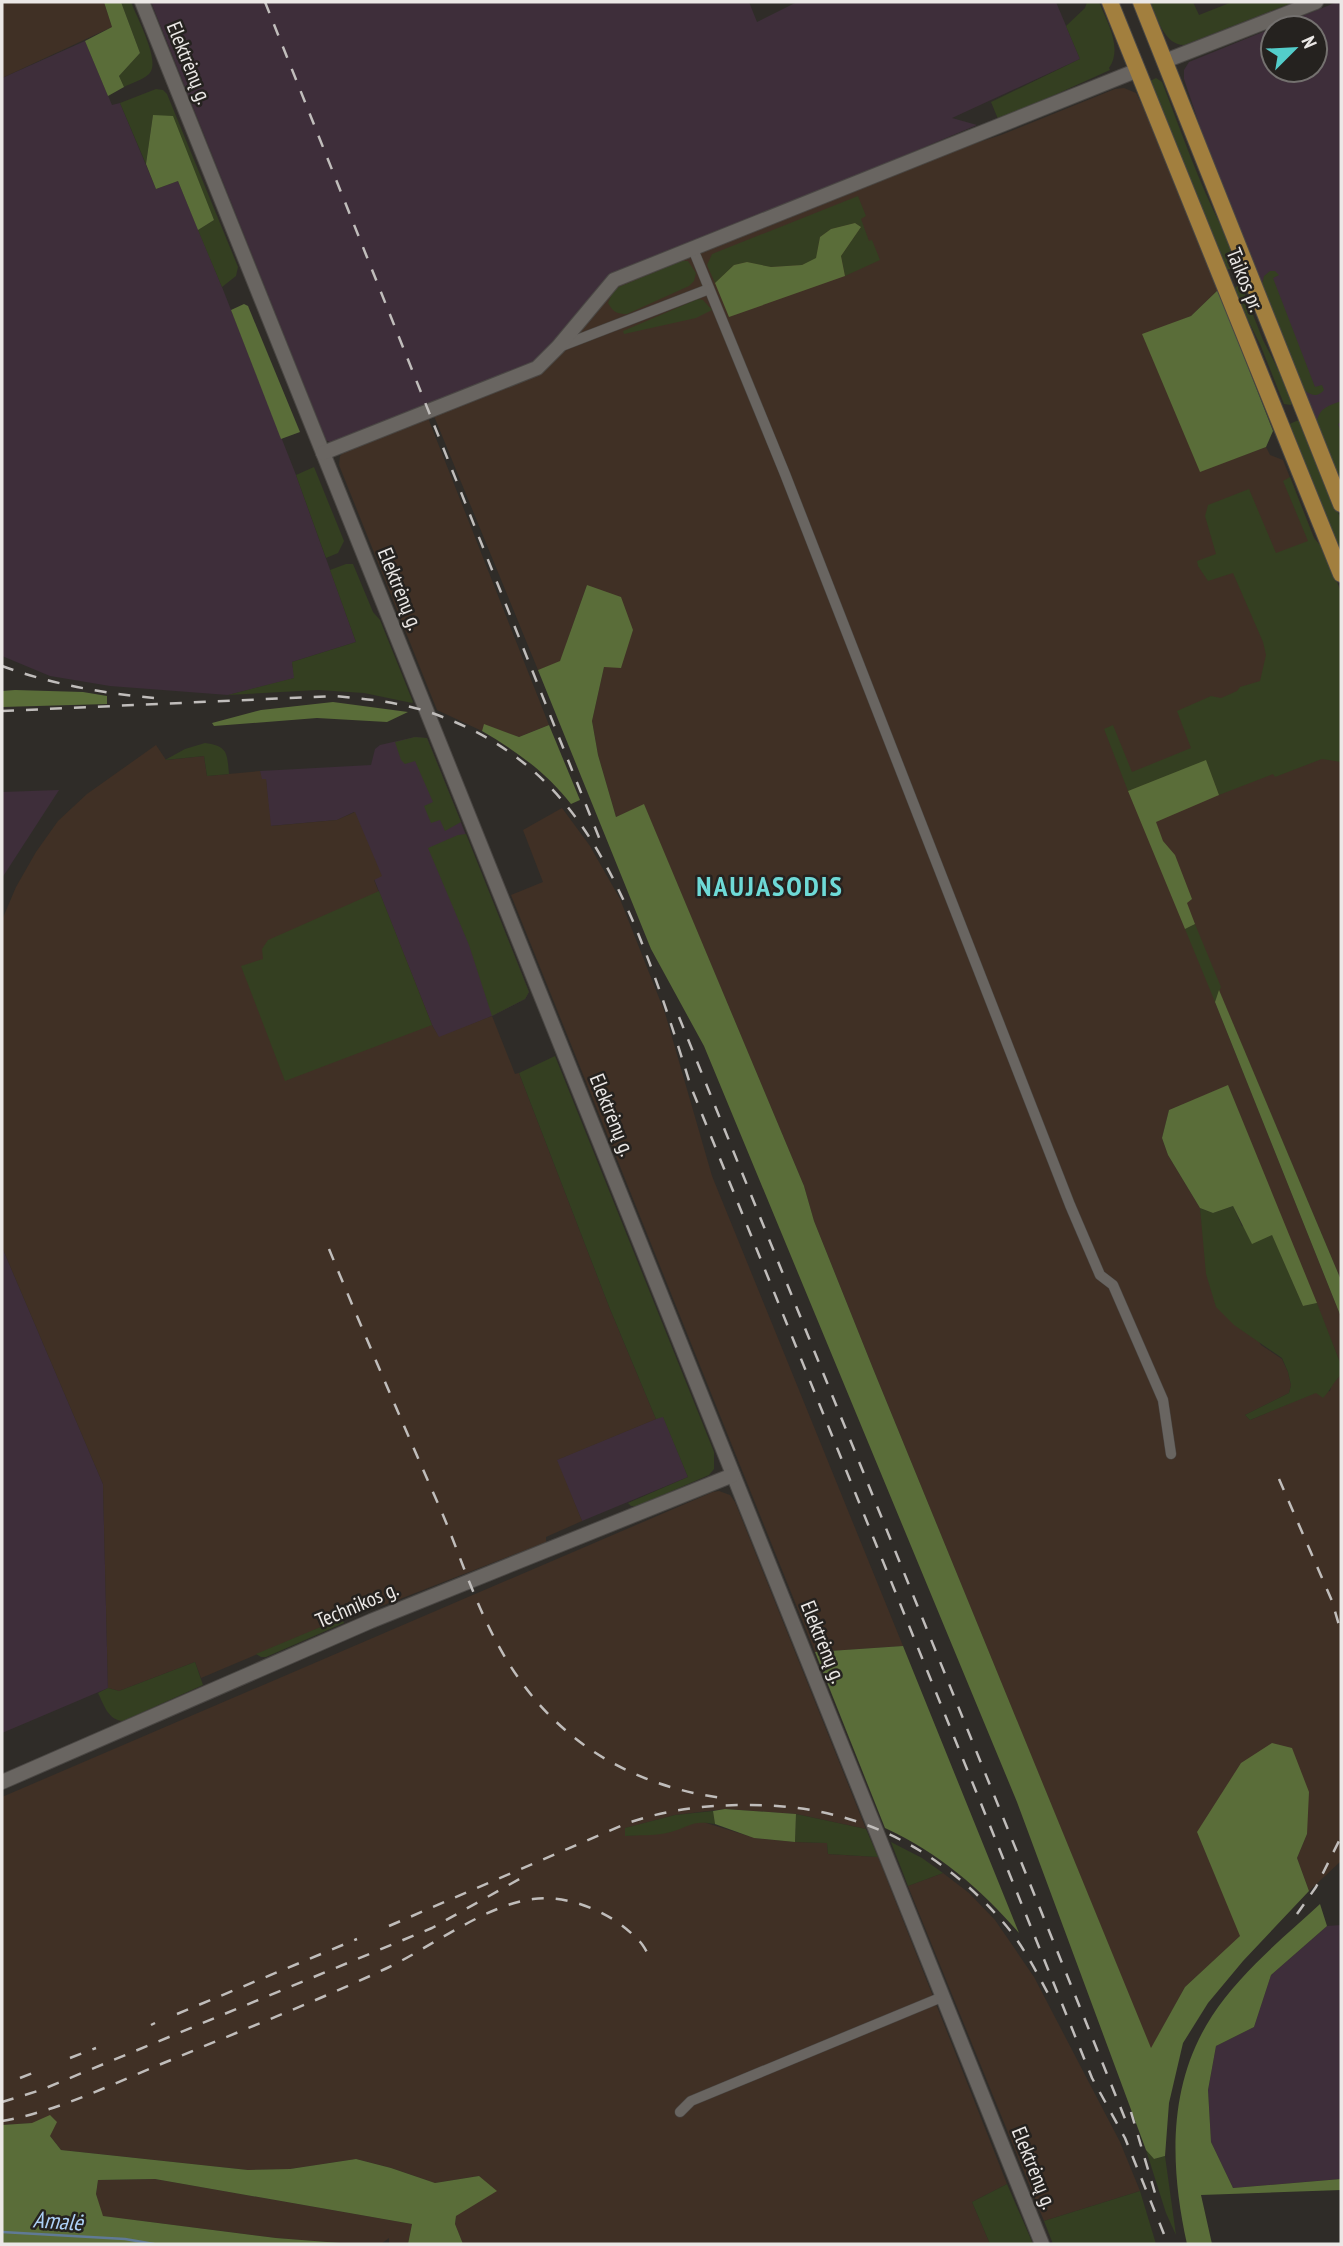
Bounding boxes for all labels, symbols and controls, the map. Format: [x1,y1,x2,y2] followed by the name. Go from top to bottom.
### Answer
[1259,14,1329,84] north arrow
[161,18,218,108] street label: Elektrėnų g.
[1296,33,1323,52] text: N
[1220,244,1270,316] street label: Taikos pr.
[372,544,429,634] street label: Elektrėnų g.
[696,867,844,904] district label: NAUJASODIS
[584,1070,641,1160] street label: Elektrėnų g.
[311,1575,402,1634] street label: Technikos g.
[795,1597,852,1687] street label: Elektrėnų g.
[1006,2123,1063,2213] street label: Elektrėnų g.
[32,2204,85,2237] water label: Amalė

